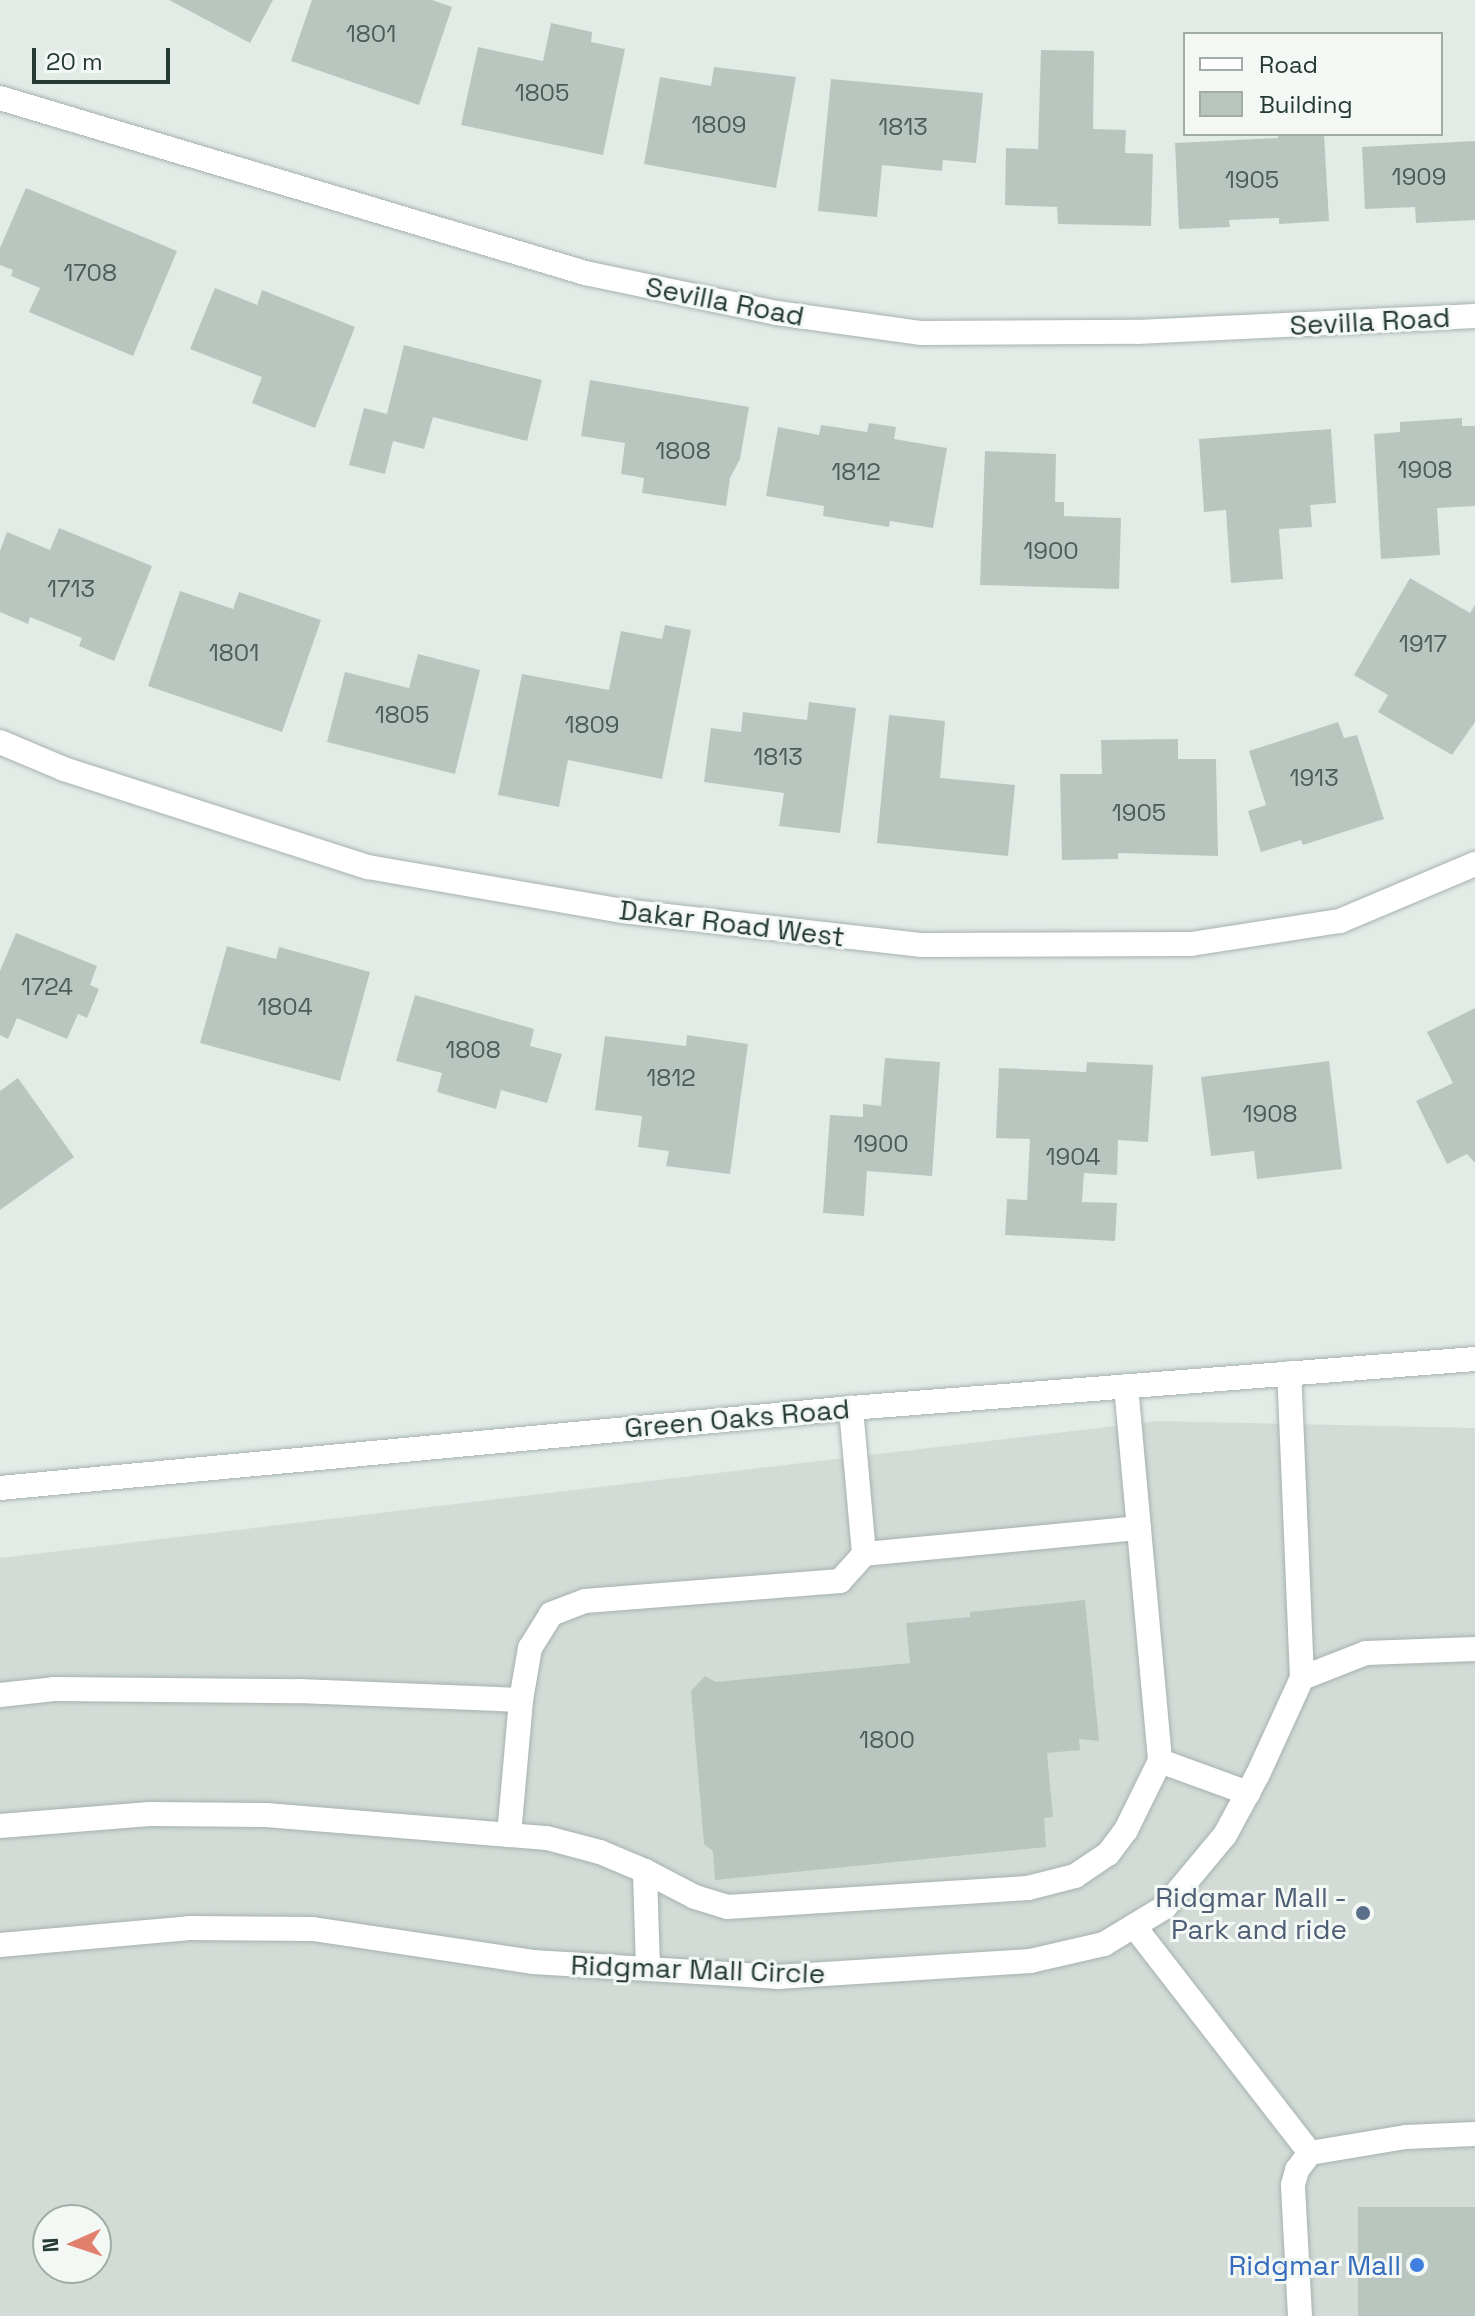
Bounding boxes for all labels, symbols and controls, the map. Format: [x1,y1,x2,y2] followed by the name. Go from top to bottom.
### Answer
[346,20,396,48] house number: 1801
[36,32,174,82] scale bar
[1183,32,1443,136] legend
[46,46,103,77] text: 20 m
[1259,49,1318,80] text: Road
[515,79,569,107] house number: 1805
[1259,89,1353,120] text: Building
[691,111,747,139] house number: 1809
[878,113,928,141] house number: 1813
[1392,163,1446,191] house number: 1909
[1225,166,1279,194] house number: 1905
[63,259,117,287] house number: 1708
[643,269,807,333] street label: Sevilla Road
[1289,300,1451,342] street label: Sevilla Road
[655,437,711,465] house number: 1808
[1397,456,1453,484] house number: 1908
[831,458,881,486] house number: 1812
[1023,537,1079,565] house number: 1900
[47,575,95,603] house number: 1713
[1399,630,1447,658] house number: 1917
[209,639,259,667] house number: 1801
[375,701,429,729] house number: 1805
[564,711,620,739] house number: 1809
[753,743,803,771] house number: 1813
[1289,764,1339,792] house number: 1913
[1112,799,1166,827] house number: 1905
[617,892,847,954] street label: Dakar Road West
[21,973,73,1001] house number: 1724
[257,993,313,1021] house number: 1804
[445,1036,501,1064] house number: 1808
[646,1064,696,1092] house number: 1812
[1242,1100,1298,1128] house number: 1908
[853,1130,909,1158] house number: 1900
[1045,1143,1101,1171] house number: 1904
[623,1391,851,1445] street label: Green Oaks Road
[859,1726,915,1754] house number: 1800
[1155,1880,1347,1946] place label: Ridgmar Mall - Park and ride
[1354,1904,1372,1922] marker: Ridgmar Mall - Park and ride
[570,1948,826,1990] street label: Ridgmar Mall Circle
[32,2204,112,2284] north arrow
[36,2237,64,2253] text: N
[1228,2248,1401,2282] place label: Ridgmar Mall
[1408,2256,1426,2274] marker: Ridgmar Mall

